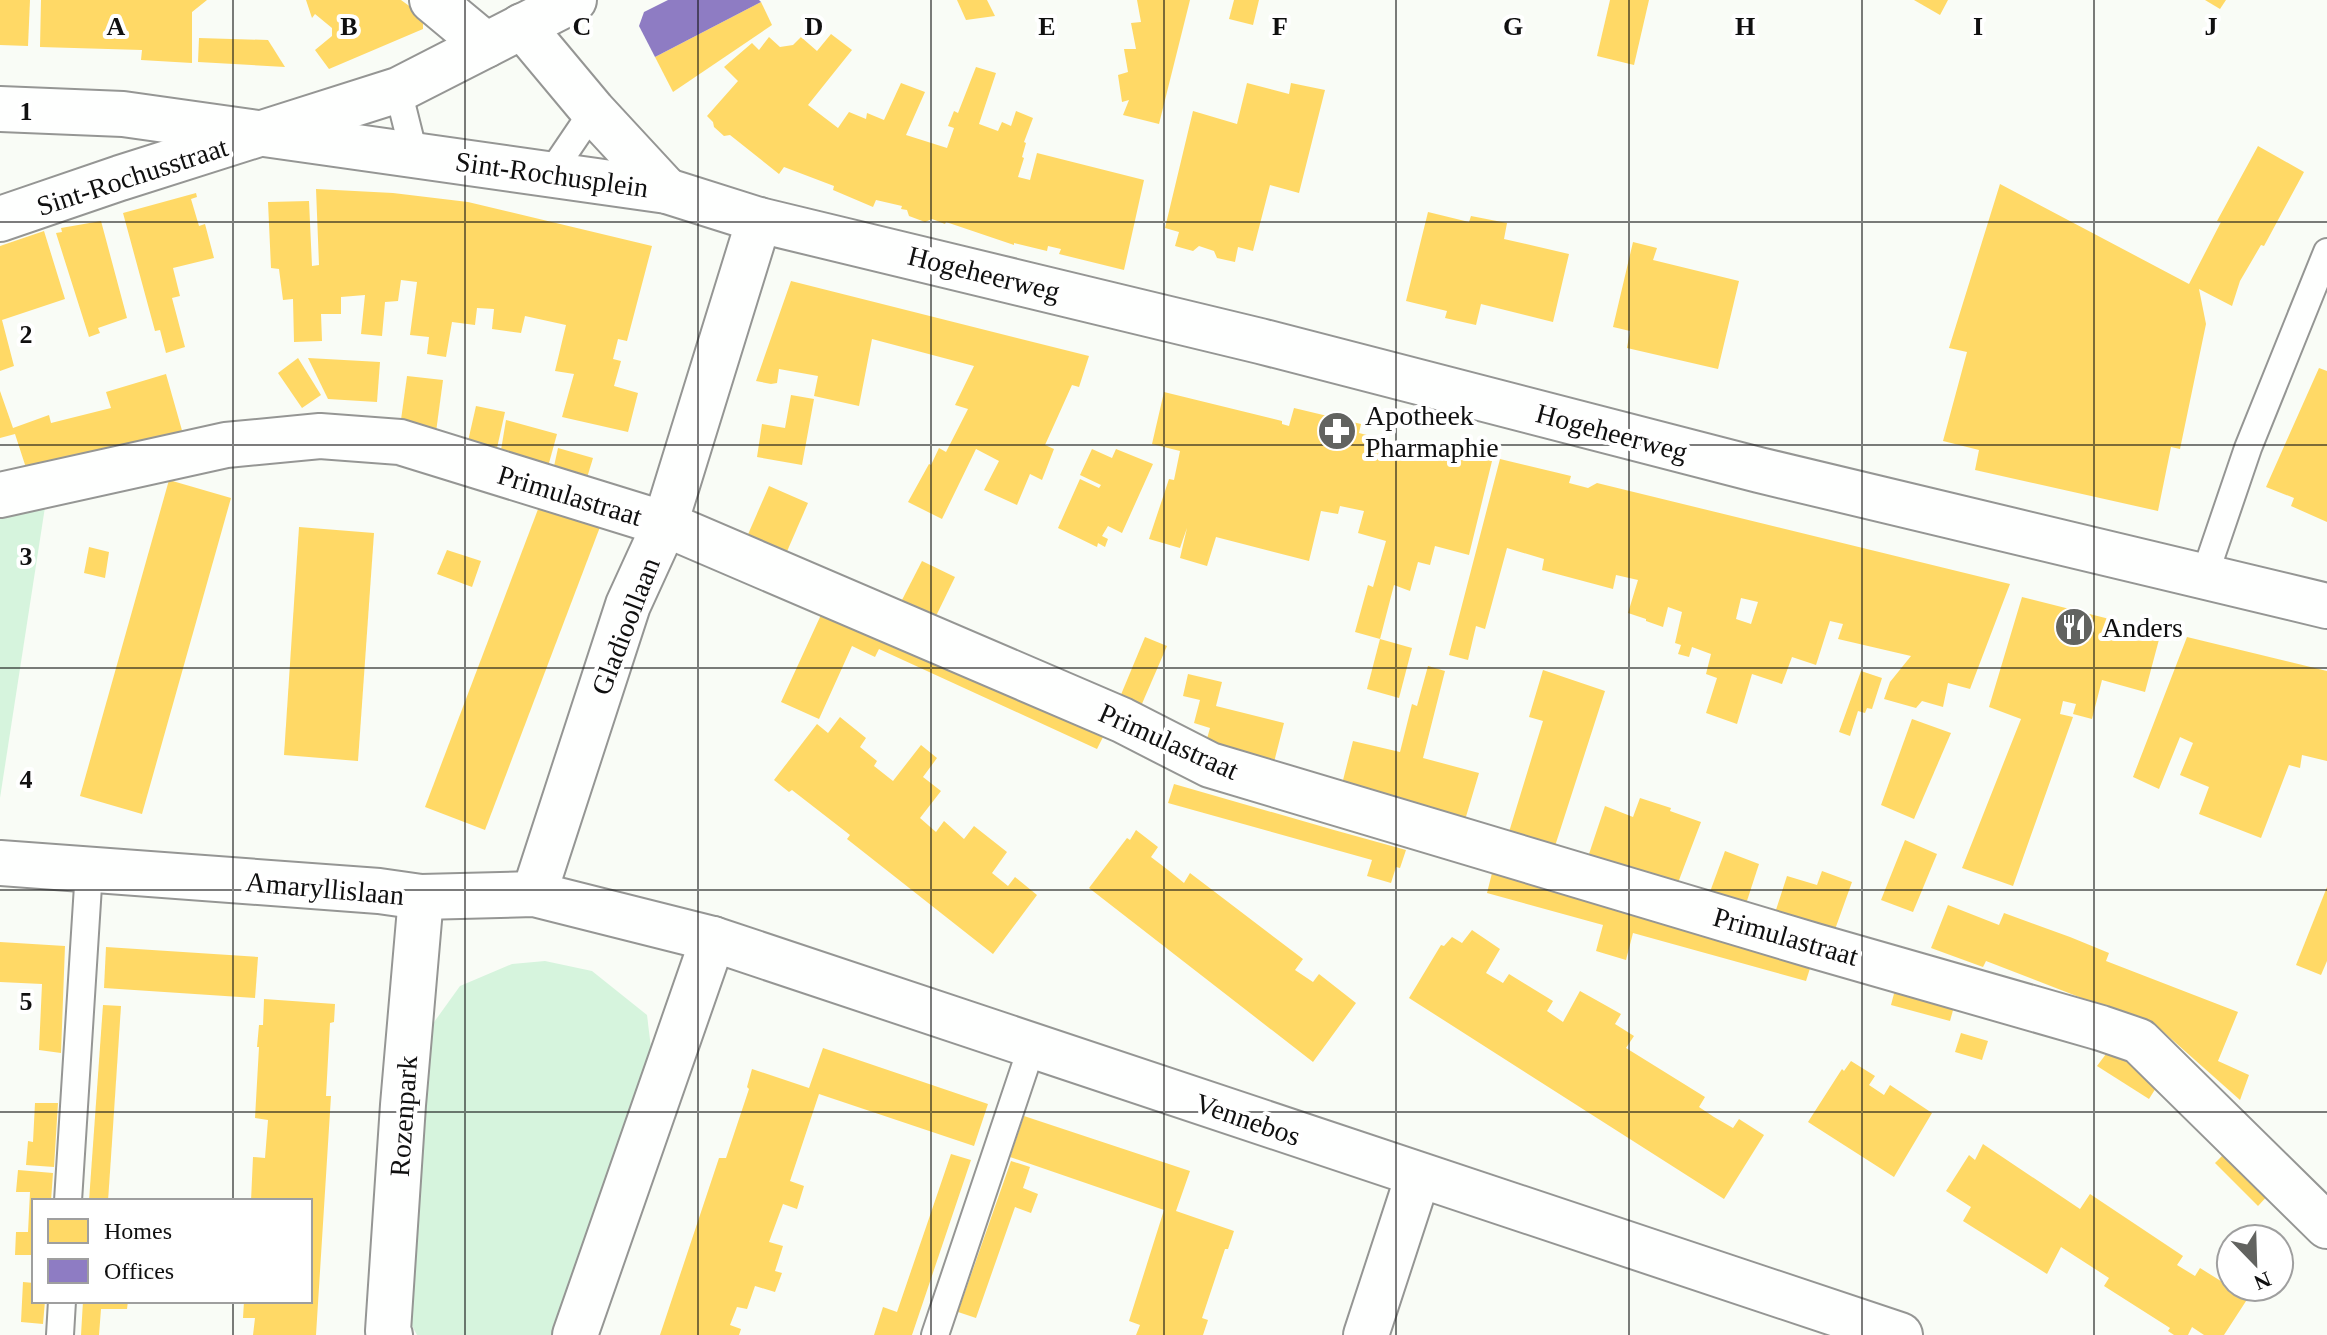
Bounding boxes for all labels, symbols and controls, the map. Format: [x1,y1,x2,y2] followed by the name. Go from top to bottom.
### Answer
[107,12,126,41] text: A
[340,12,358,41] text: B
[573,12,591,41] text: C
[805,12,823,41] text: D
[1038,12,1056,41] text: E
[1272,12,1288,41] text: F
[1503,12,1523,41] text: G
[1735,12,1755,41] text: H
[1973,12,1983,41] text: I
[2205,12,2218,41] text: J
[20,97,33,126] text: 1
[33,131,232,222] street label: Sint-Rochusstraat
[453,146,650,203] street label: Sint-Rochusplein
[905,240,1063,307] street label: Hogeheerweg
[20,320,33,349] text: 2
[1533,397,1691,468] street label: Hogeheerweg
[1365,400,1499,463] place label: Apotheek Pharmaphie
[1316,410,1358,452] pharmacy icon: Apotheek Pharmaphie
[494,459,646,532] street label: Primulastraat
[20,542,33,571] text: 3
[585,553,666,699] street label: Gladioollaan
[2053,606,2095,648] restaurant icon: Anders
[2102,612,2183,643] place label: Anders
[1094,697,1243,786] street label: Primulastraat
[20,765,33,794] text: 4
[245,866,405,911] street label: Amaryllislaan
[1710,901,1862,972] street label: Primulastraat
[20,987,33,1016] text: 5
[384,1054,423,1178] street label: Rozenpark
[1191,1087,1304,1152] street label: Vennebos
[32,1199,312,1303] legend
[104,1218,172,1244] text: Homes
[2215,1223,2295,1303] north arrow
[104,1258,174,1284] text: Offices
[2250,1266,2275,1296] text: N

